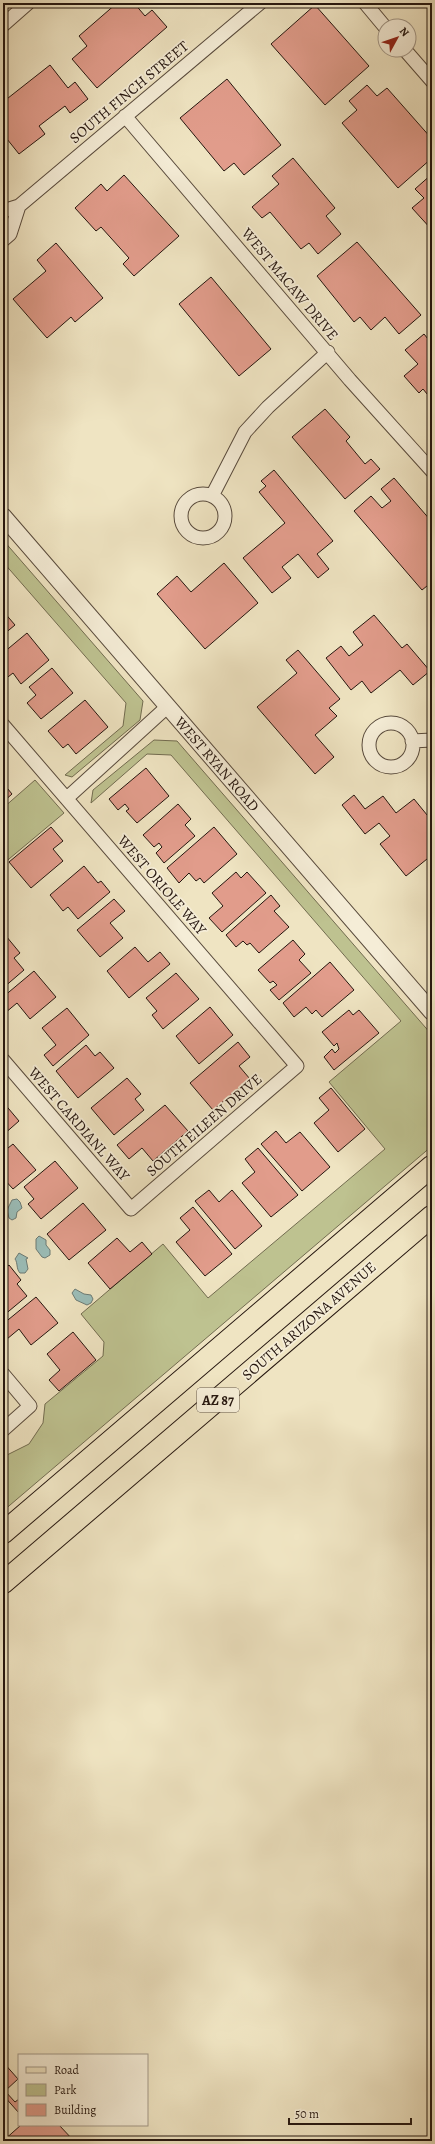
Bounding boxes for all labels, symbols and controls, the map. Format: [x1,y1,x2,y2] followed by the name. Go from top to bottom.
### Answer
[377,18,417,58] north arrow
[396,24,413,40] text: N
[65,36,193,148] street label: SOUTH FINCH STREET
[236,223,343,344] street label: WEST MACAW DRIVE
[170,712,264,816] street label: WEST RYAN ROAD
[112,830,211,940] street label: WEST ORIOLE WAY
[23,1062,135,1186] street label: WEST CARDIANL WAY
[142,1069,266,1181] street label: SOUTH EILEEN DRIVE
[238,1257,380,1385] street label: SOUTH ARIZONA AVENUE
[197,1388,239,1412] road number: AZ 87
[18,2054,148,2126] legend
[54,2062,80,2078] text: Road
[54,2082,77,2098] text: Park
[289,2100,411,2126] scale bar
[54,2102,96,2118] text: Building
[295,2106,319,2122] text: 50 m

